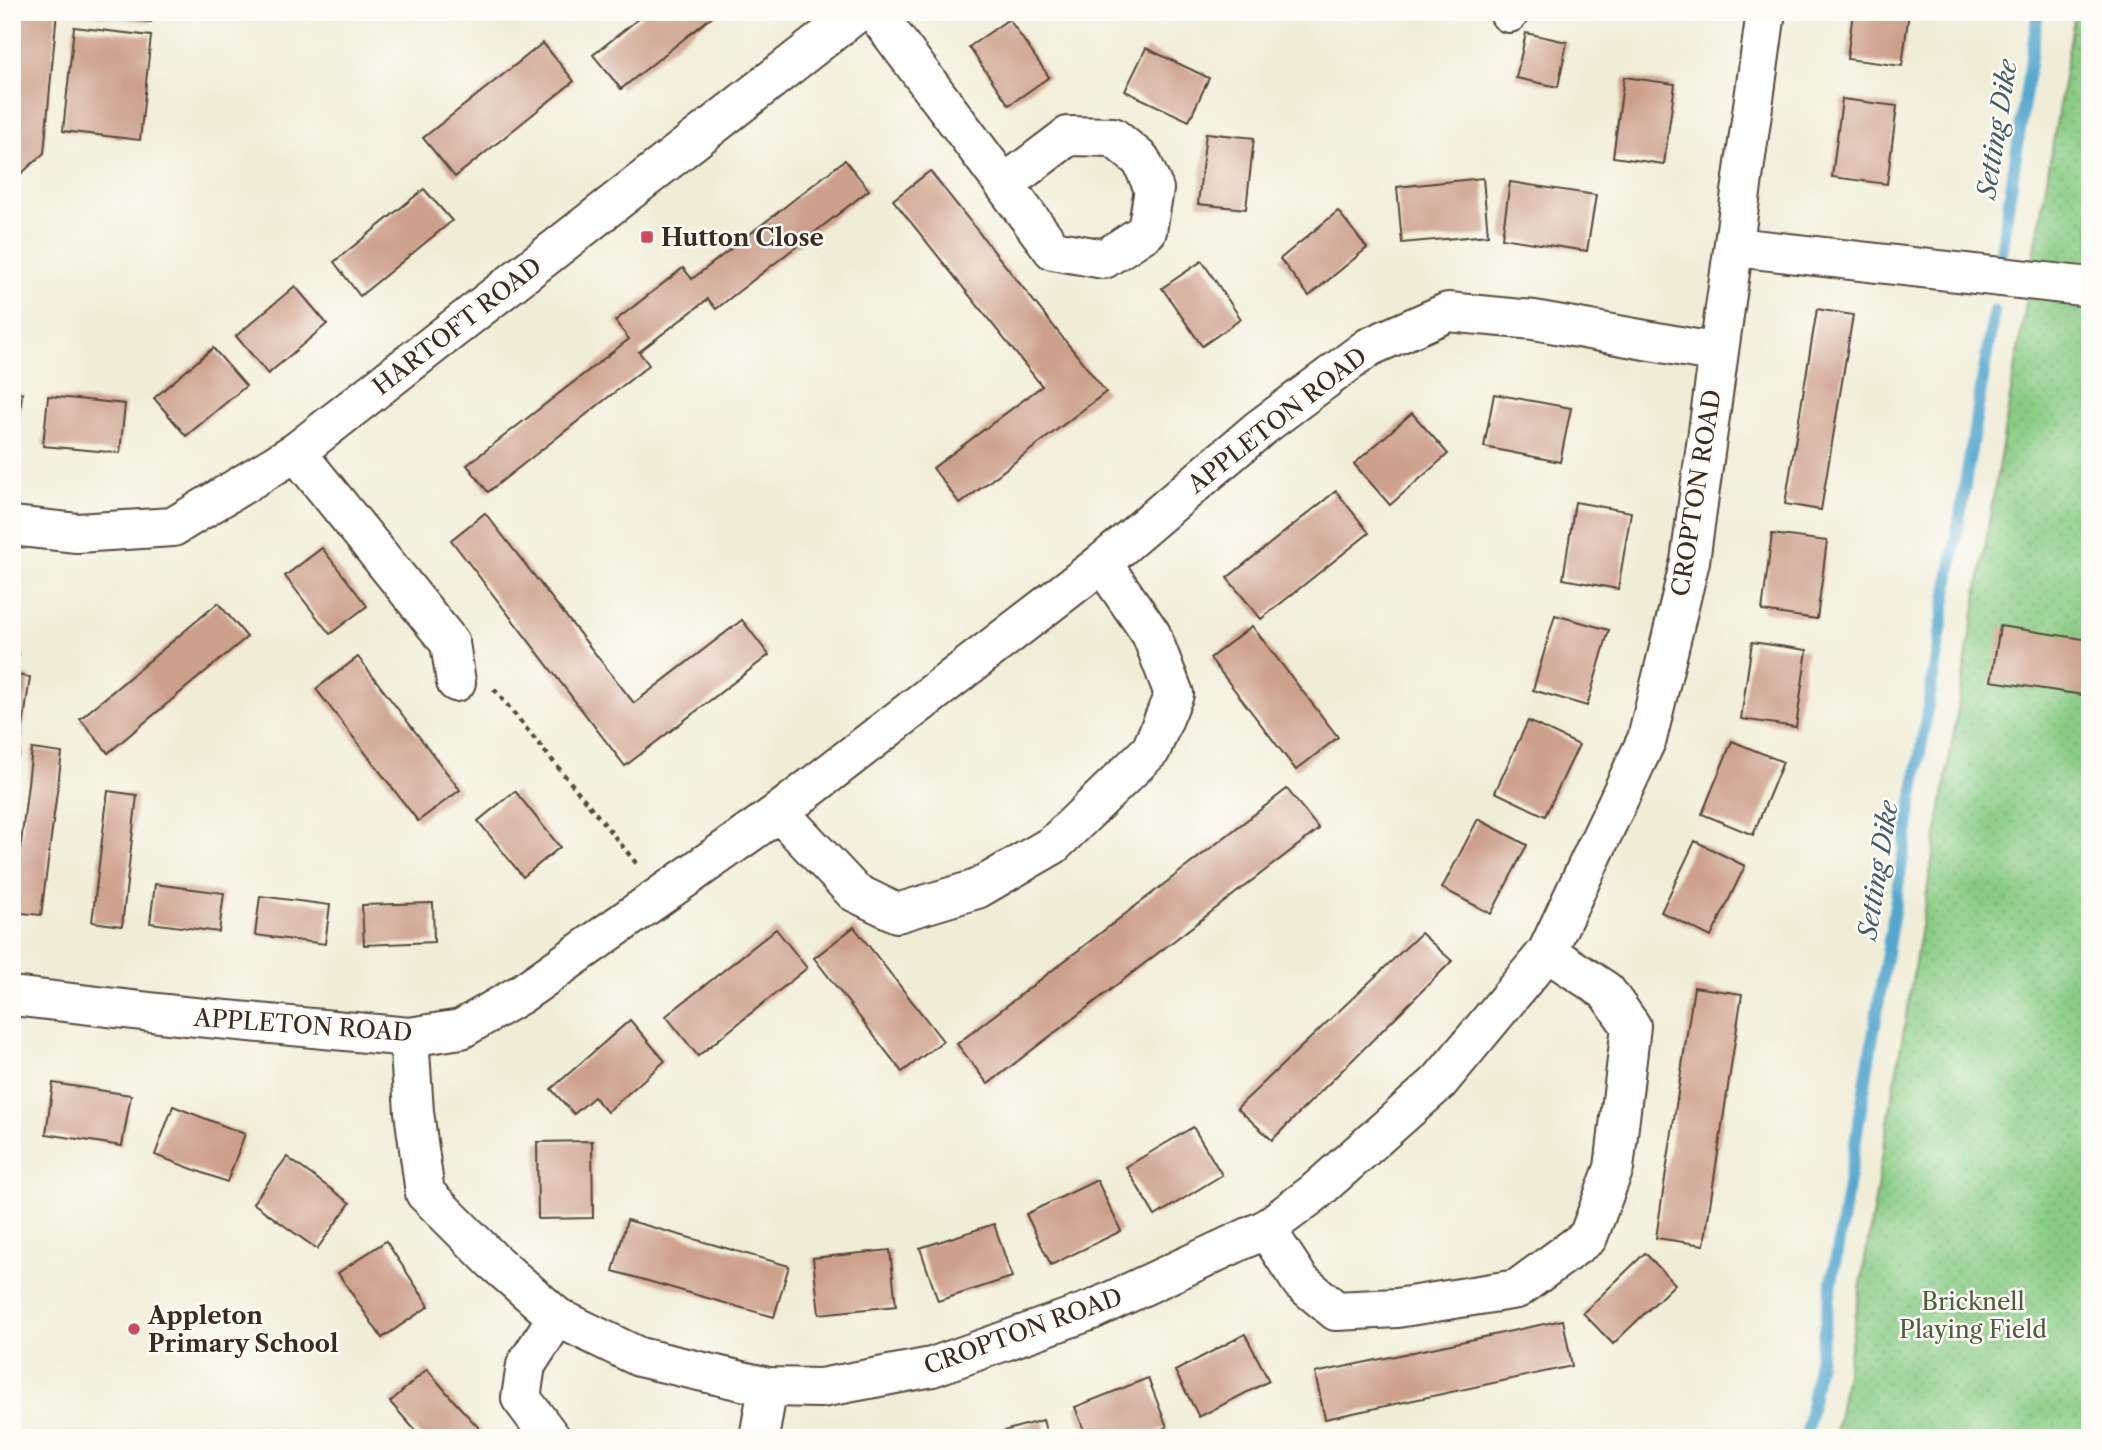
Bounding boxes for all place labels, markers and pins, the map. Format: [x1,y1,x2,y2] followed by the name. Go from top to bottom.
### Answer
[661,223,824,252] place label: Hutton Close
[639,229,655,245] marker: Hutton Close
[147,1301,338,1358] place label: Appleton Primary School
[126,1321,142,1337] marker: Appleton Primary School

